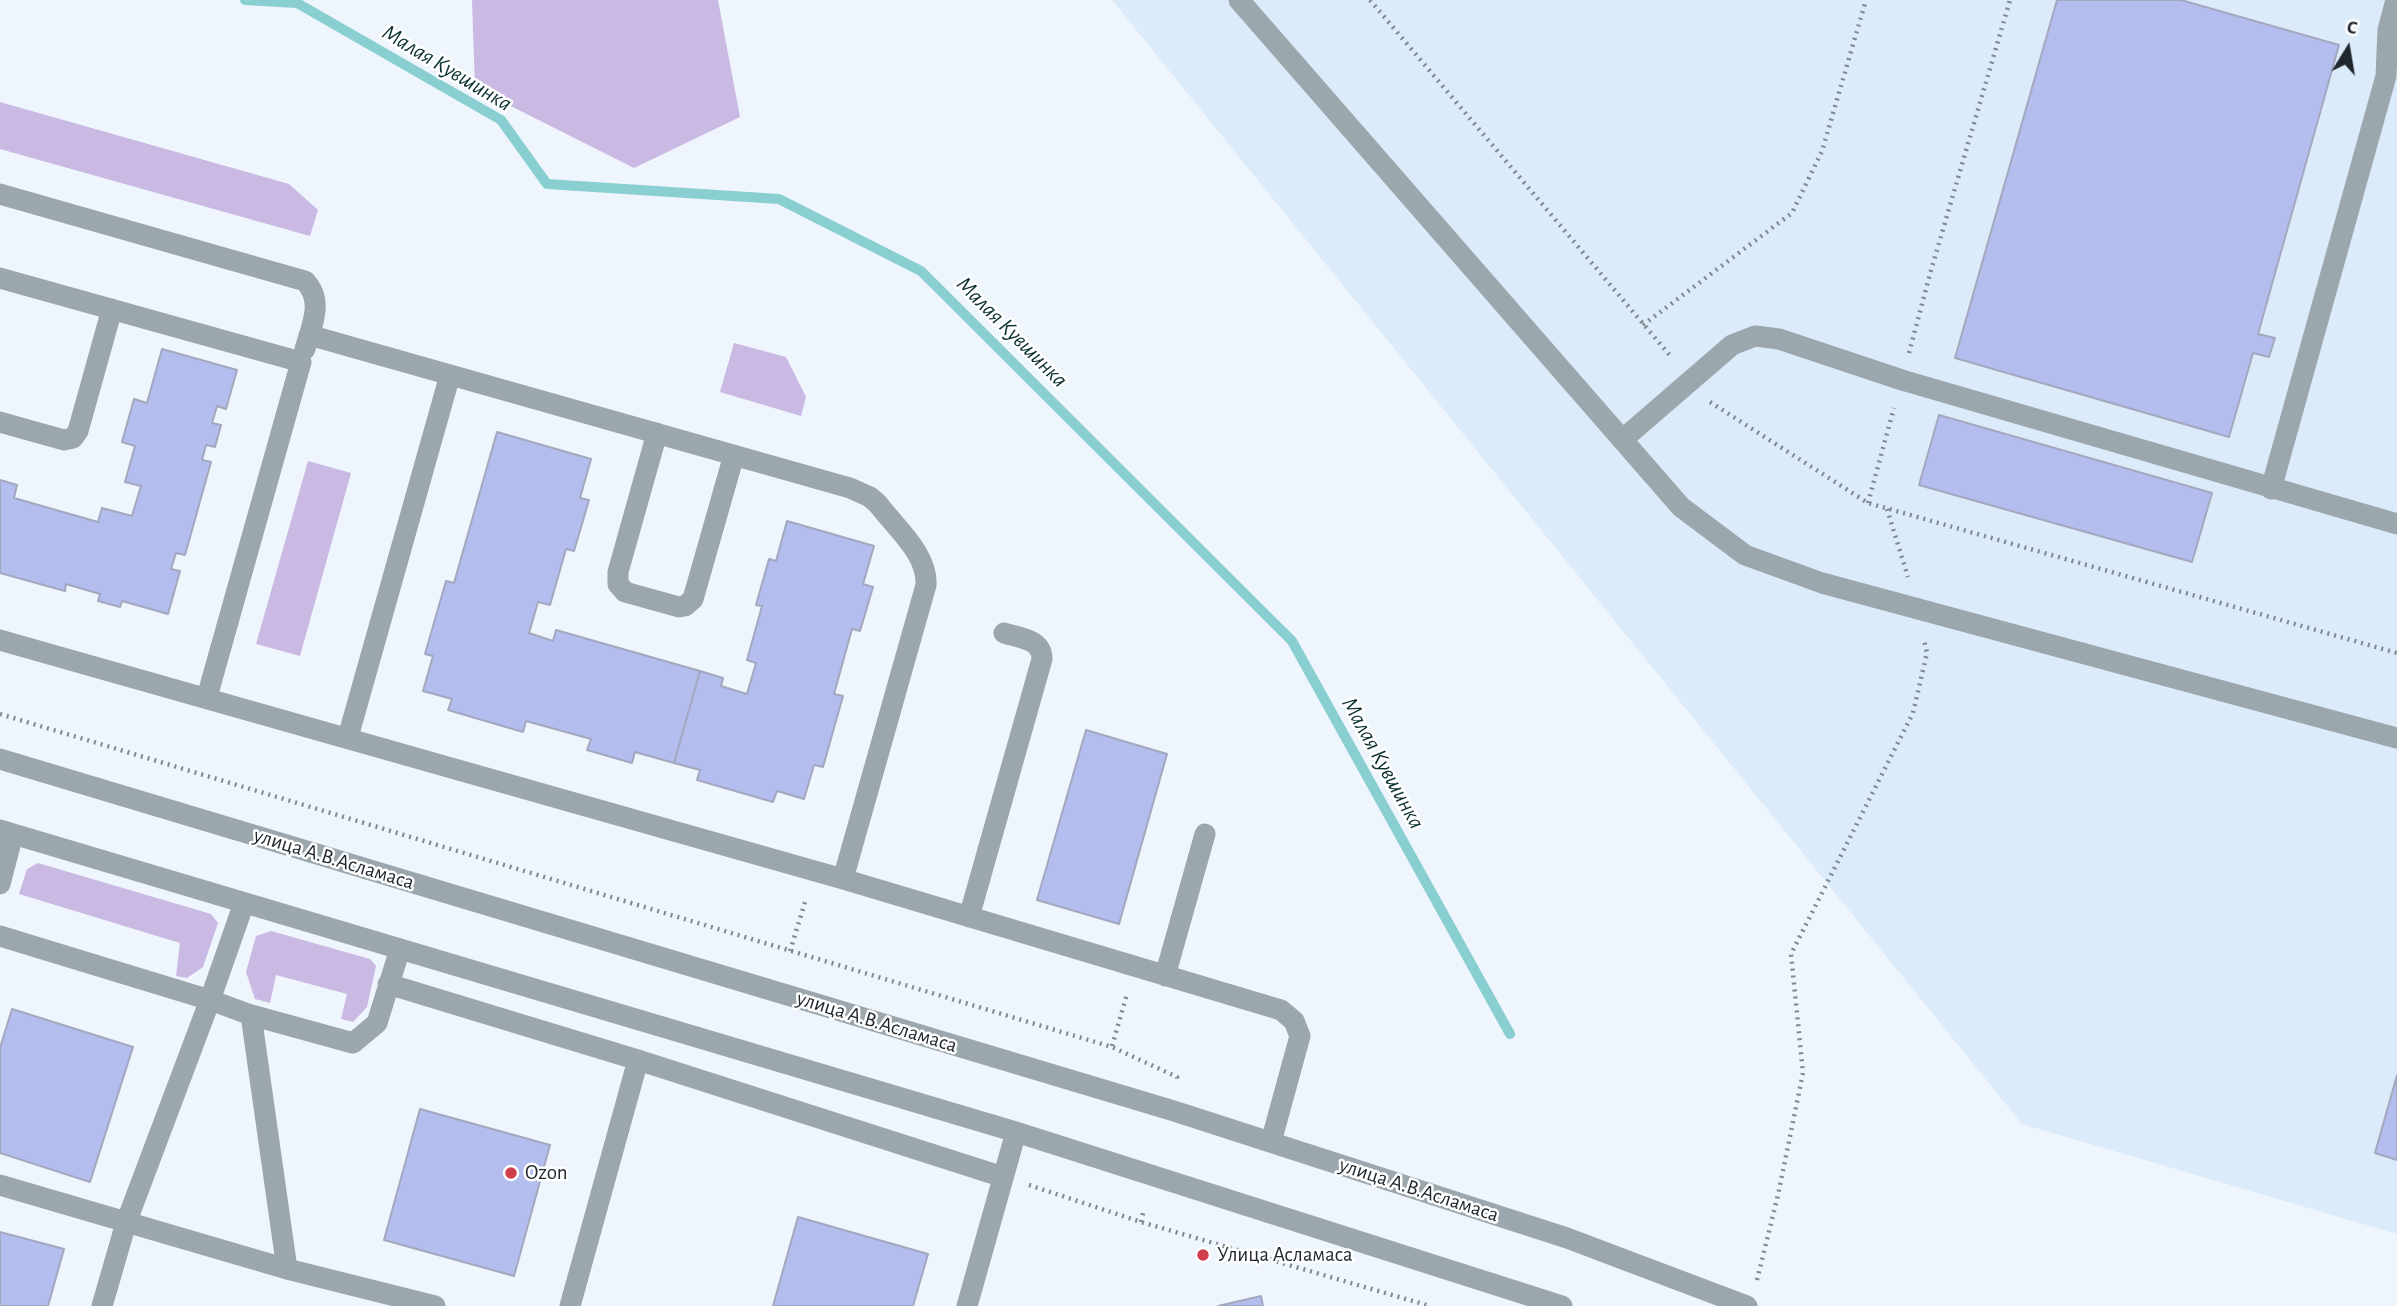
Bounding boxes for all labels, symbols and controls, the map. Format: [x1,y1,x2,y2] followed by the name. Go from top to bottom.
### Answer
[2313,14,2383,84] north arrow
[2345,18,2359,38] text: С
[377,19,517,117] water label: Малая Кувшинка
[951,271,1073,393] water label: Малая Кувшинка
[1335,692,1431,834] water label: Малая Кувшинка
[251,823,417,895] street label: улица А.В.Асламаса
[794,986,960,1058] street label: улица А.В.Асламаса
[1336,1152,1502,1228] street label: улица А.В.Асламаса
[525,1160,568,1186] place label: Ozon
[503,1165,519,1181] marker: Ozon
[1217,1242,1353,1268] place label: Улица Асламаса
[1195,1247,1211,1263] marker: Улица Асламаса

